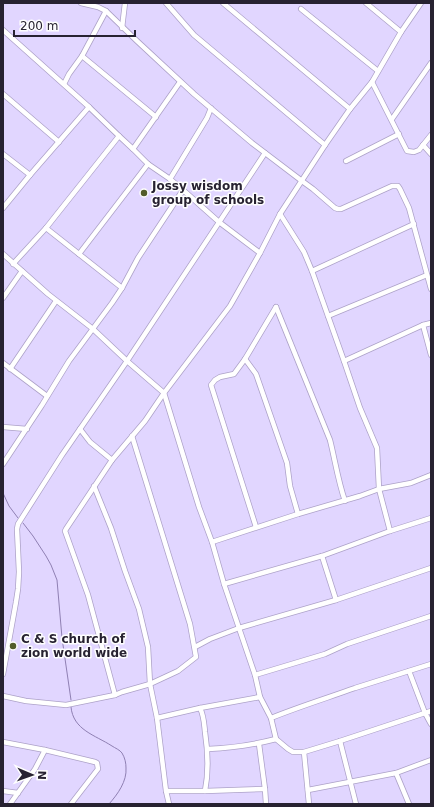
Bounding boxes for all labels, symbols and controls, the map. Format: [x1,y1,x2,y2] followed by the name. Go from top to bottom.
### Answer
[14,12,135,38] scale bar
[20,19,58,33] text: 200 m
[151,179,264,207] place label: Jossy wisdom group of schools
[139,188,149,198] marker: Jossy wisdom group of schools
[21,632,127,660] place label: C & S church of zion world wide
[8,641,18,651] marker: C & S church of zion world wide
[12,755,52,795] north arrow
[35,770,48,780] text: N

